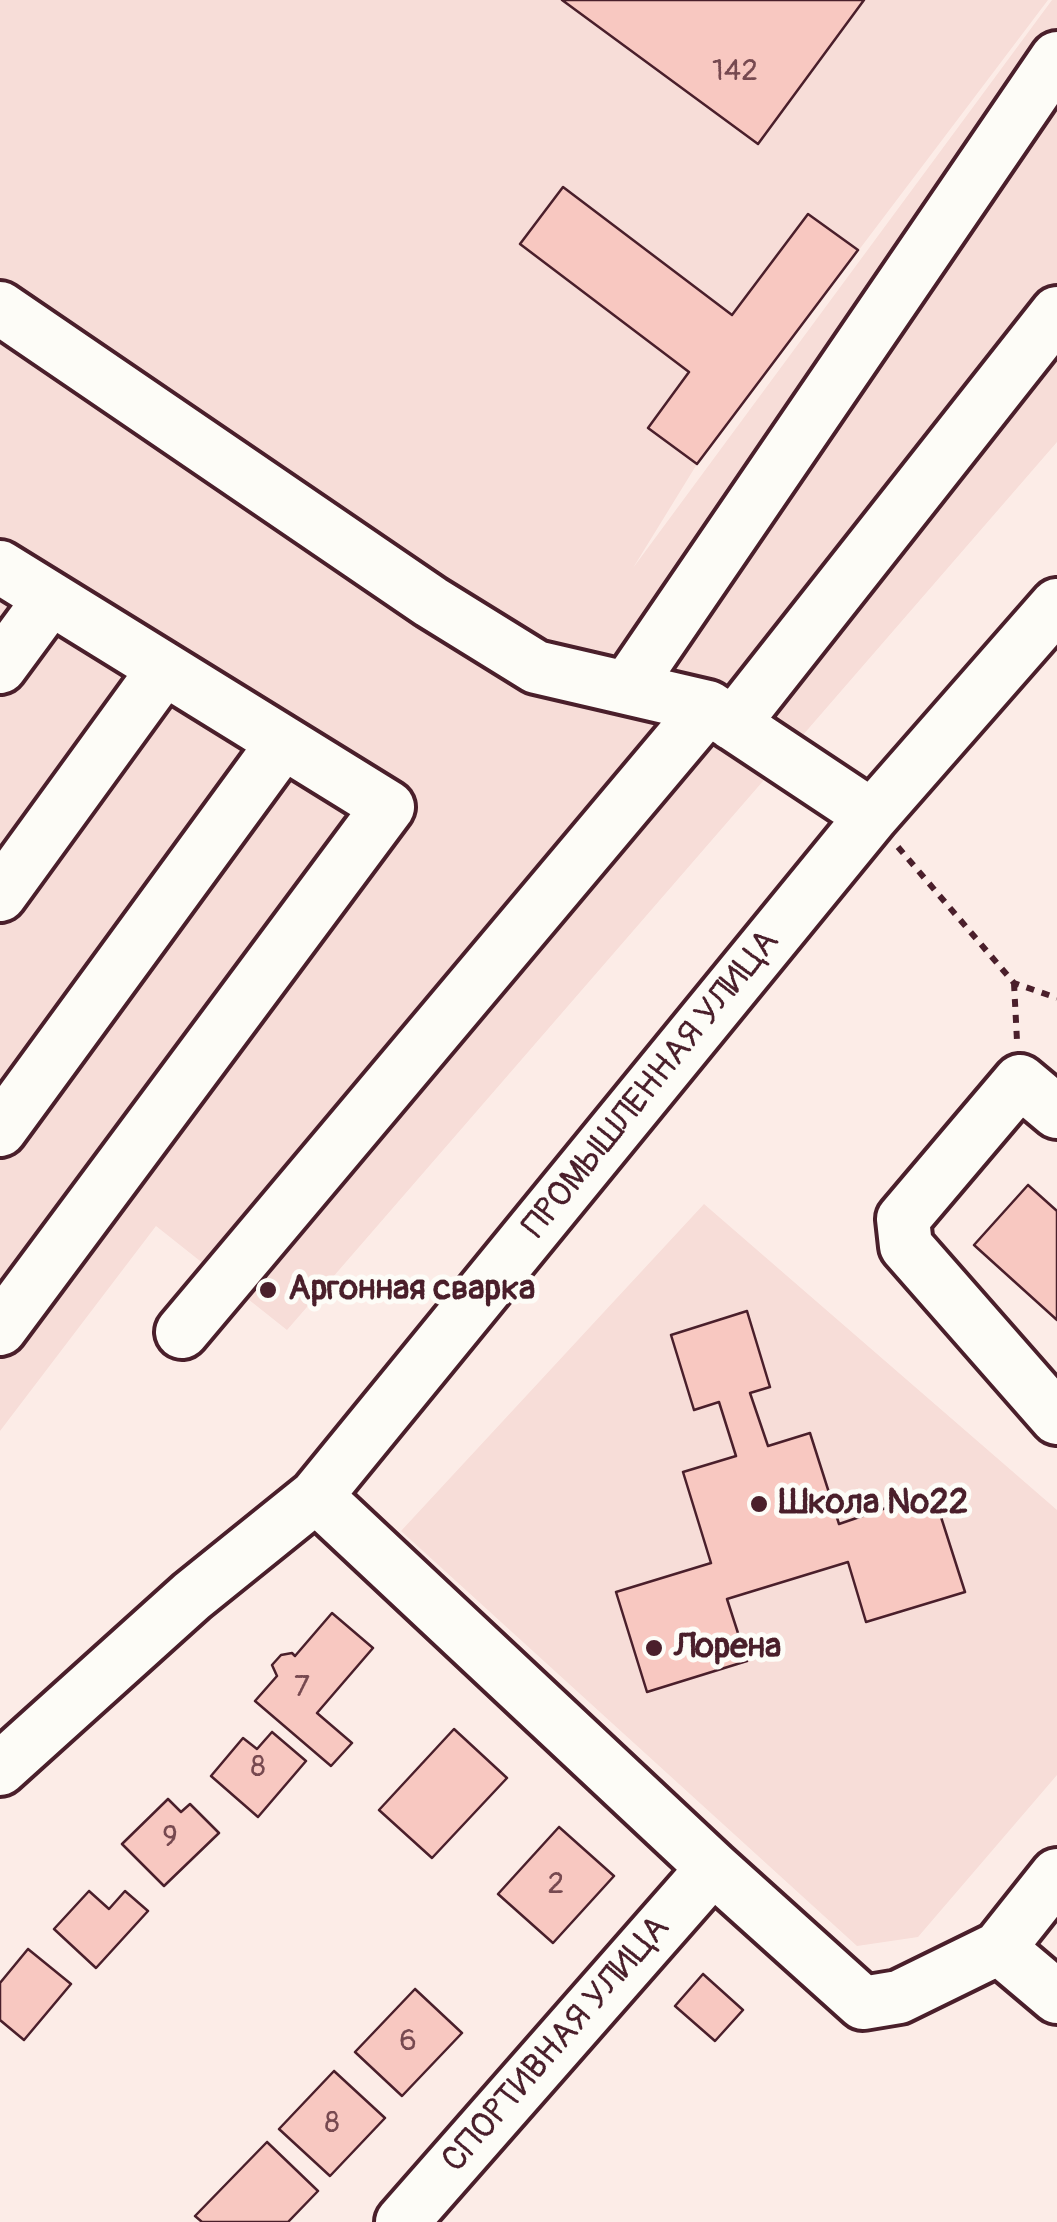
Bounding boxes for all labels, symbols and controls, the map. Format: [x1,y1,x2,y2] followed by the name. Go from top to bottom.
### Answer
[712,54,758,90] house number: 142
[515,922,789,1248] street label: ПРОМЫШЛЕННАЯ УЛИЦА
[288,1269,535,1311] place label: Аргонная сварка
[257,1279,279,1301] marker: Аргонная сварка
[779,1483,968,1525] place label: Школа №22
[748,1493,770,1515] marker: Школа №22
[674,1627,781,1669] place label: Лорена
[643,1637,665,1659] marker: Лорена
[294,1670,310,1706] house number: 7
[250,1750,266,1786] house number: 8
[162,1820,178,1856] house number: 9
[548,1867,564,1903] house number: 2
[434,1908,680,2182] street label: СПОРТИВНАЯ УЛИЦА
[399,2024,417,2060] house number: 6
[324,2106,340,2142] house number: 8

